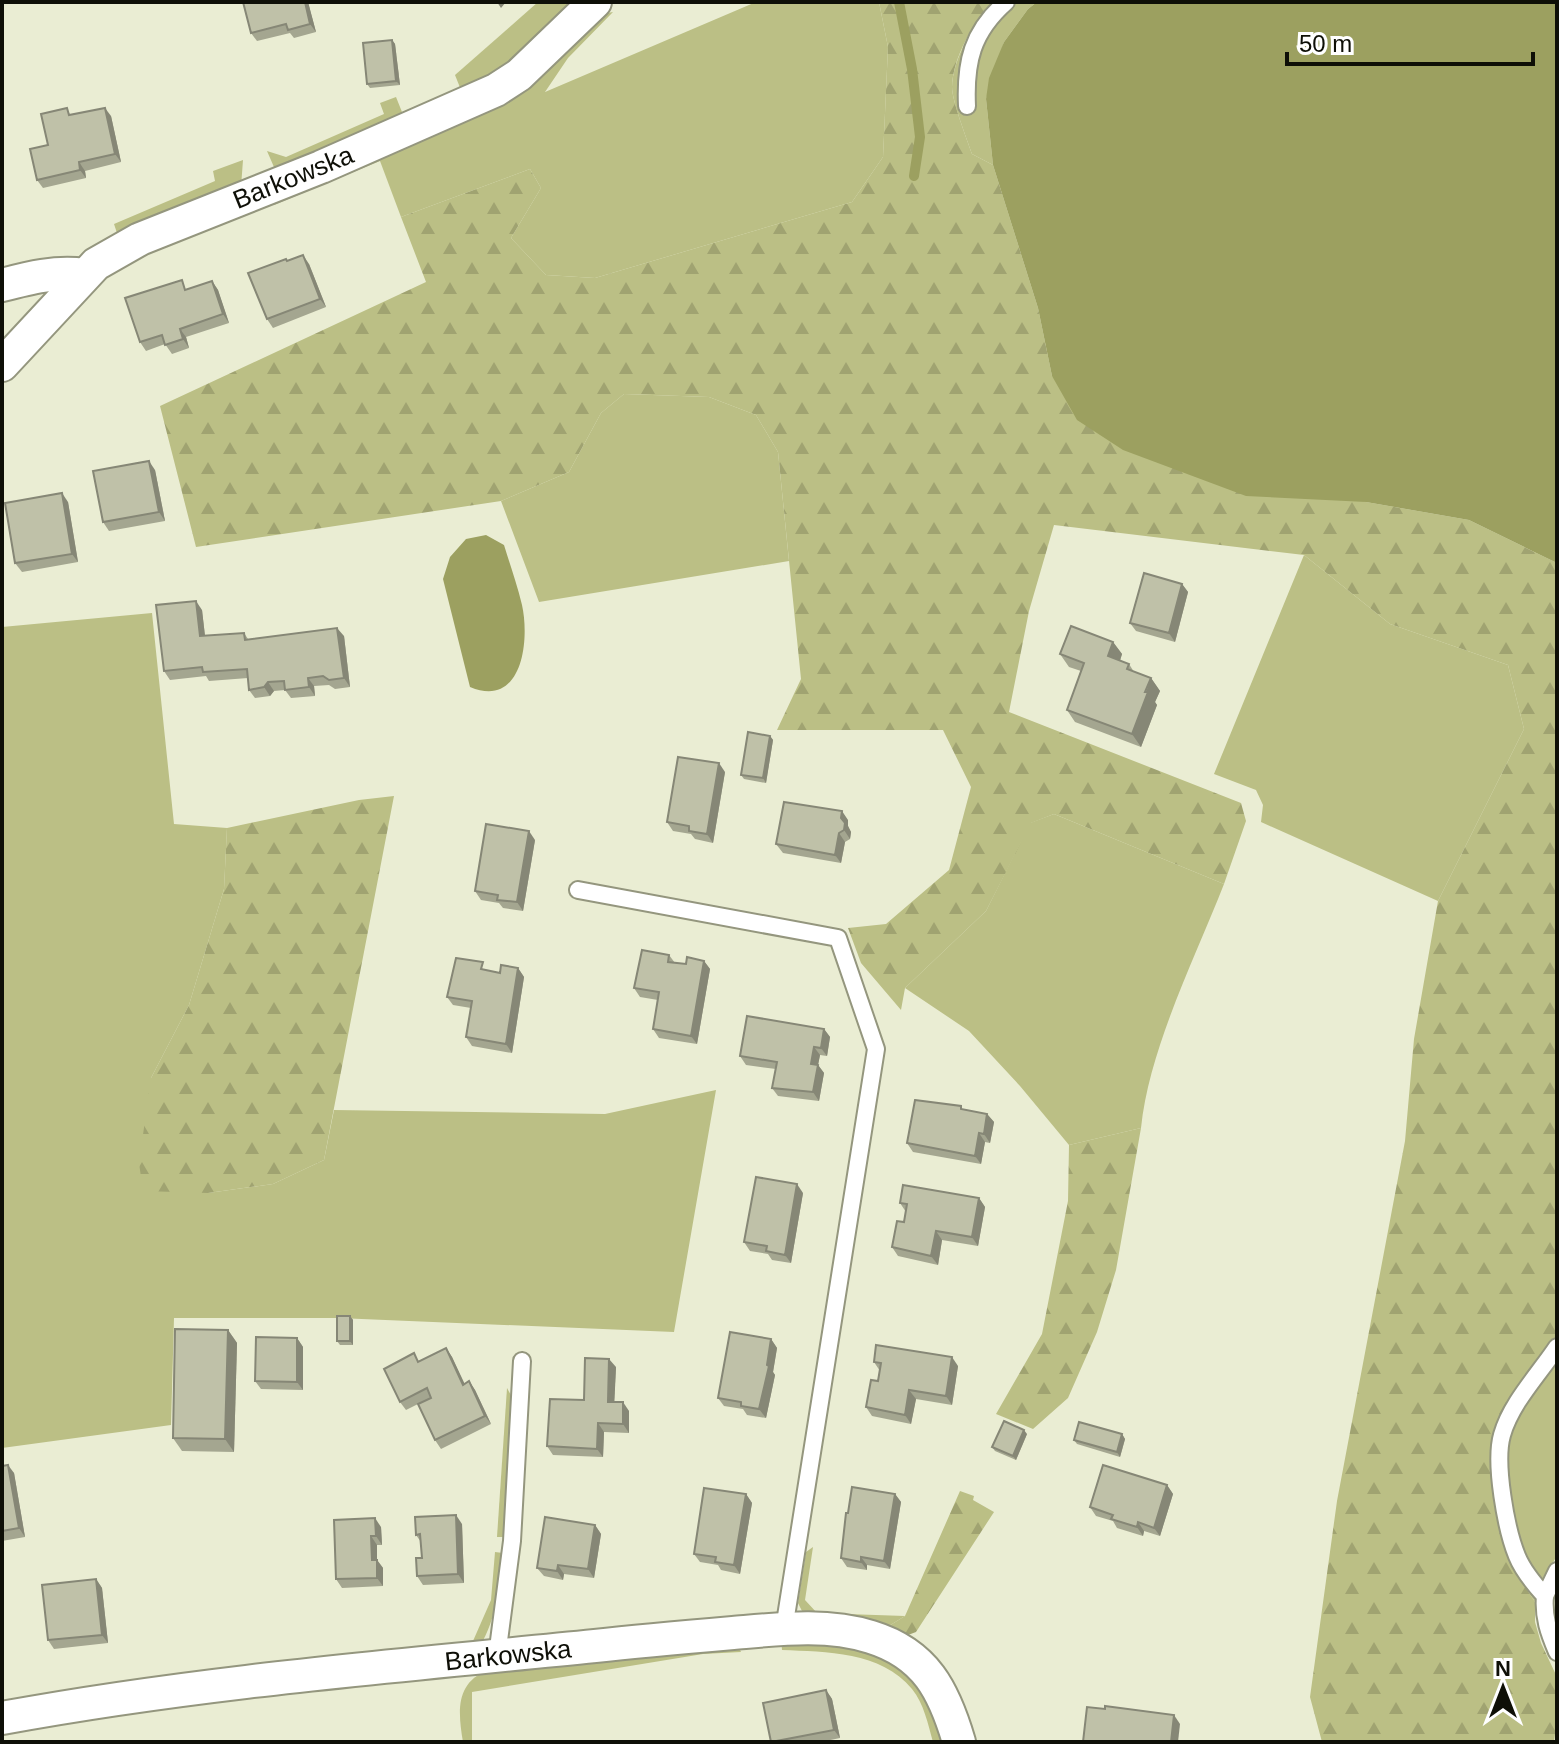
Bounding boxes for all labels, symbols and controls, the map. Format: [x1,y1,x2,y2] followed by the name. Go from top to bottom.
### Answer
[1287,16,1533,66] scale bar
[1299,30,1352,57] text: 50 m
[228,139,358,215] street label: Barkowska
[443,1633,573,1677] street label: Barkowska
[1463,1648,1543,1728] north arrow
[1495,1656,1511,1681] text: N

